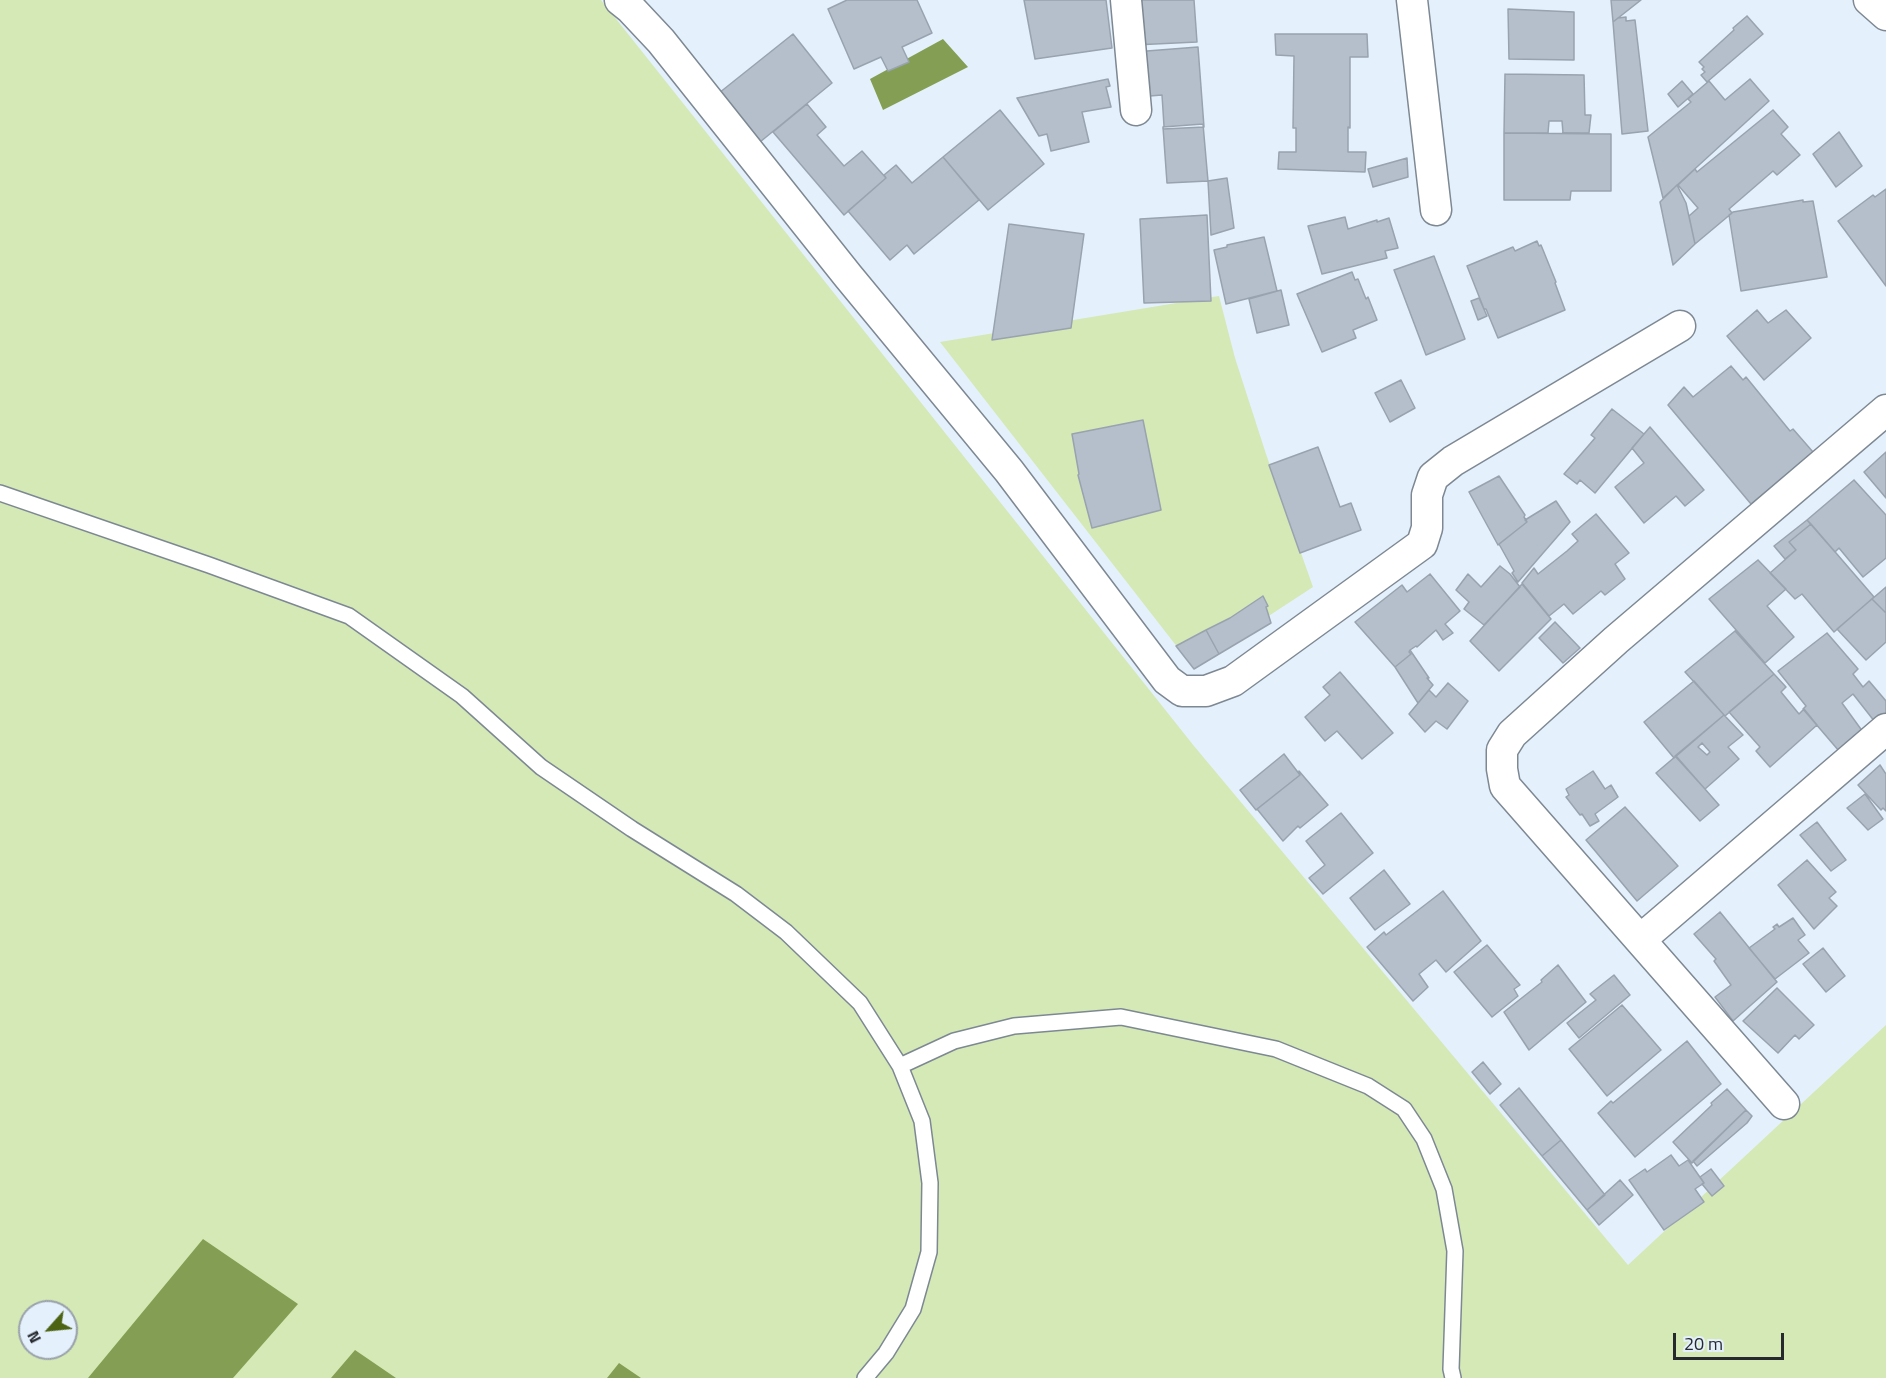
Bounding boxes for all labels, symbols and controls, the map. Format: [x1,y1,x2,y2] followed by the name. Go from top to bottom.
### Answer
[18,1300,78,1360] north arrow
[1676,1321,1787,1359] scale bar
[21,1327,47,1348] text: N
[1684,1330,1723,1357] text: 20 m

